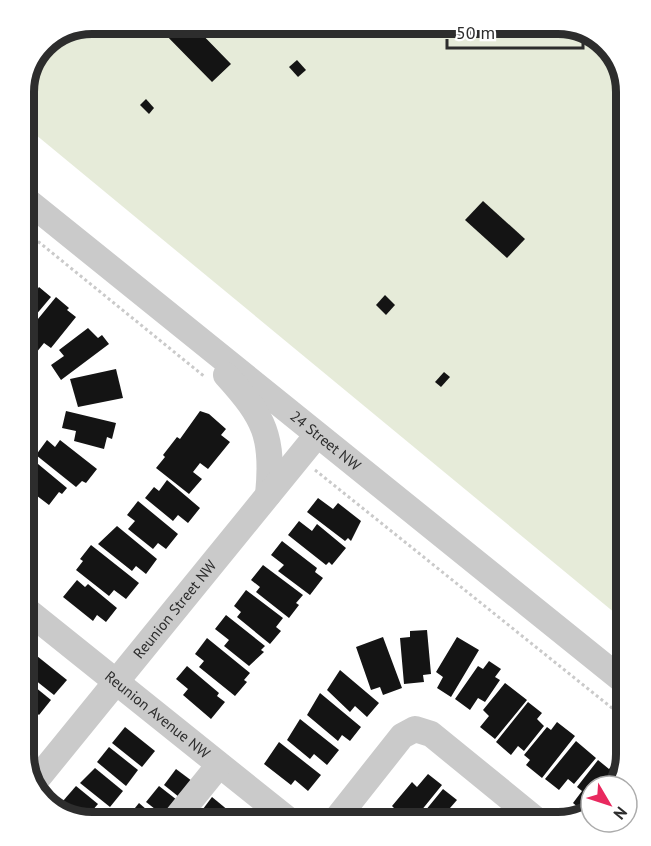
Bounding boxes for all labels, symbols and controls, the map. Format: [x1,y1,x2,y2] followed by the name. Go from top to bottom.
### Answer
[447,12,584,50] scale bar
[456,21,495,44] text: 50 m
[286,406,365,475] street label: 24 Street NW
[129,556,221,662] street label: Reunion Street NW
[101,667,215,763] street label: Reunion Avenue NW
[579,774,639,834] north arrow
[610,803,632,824] text: N

